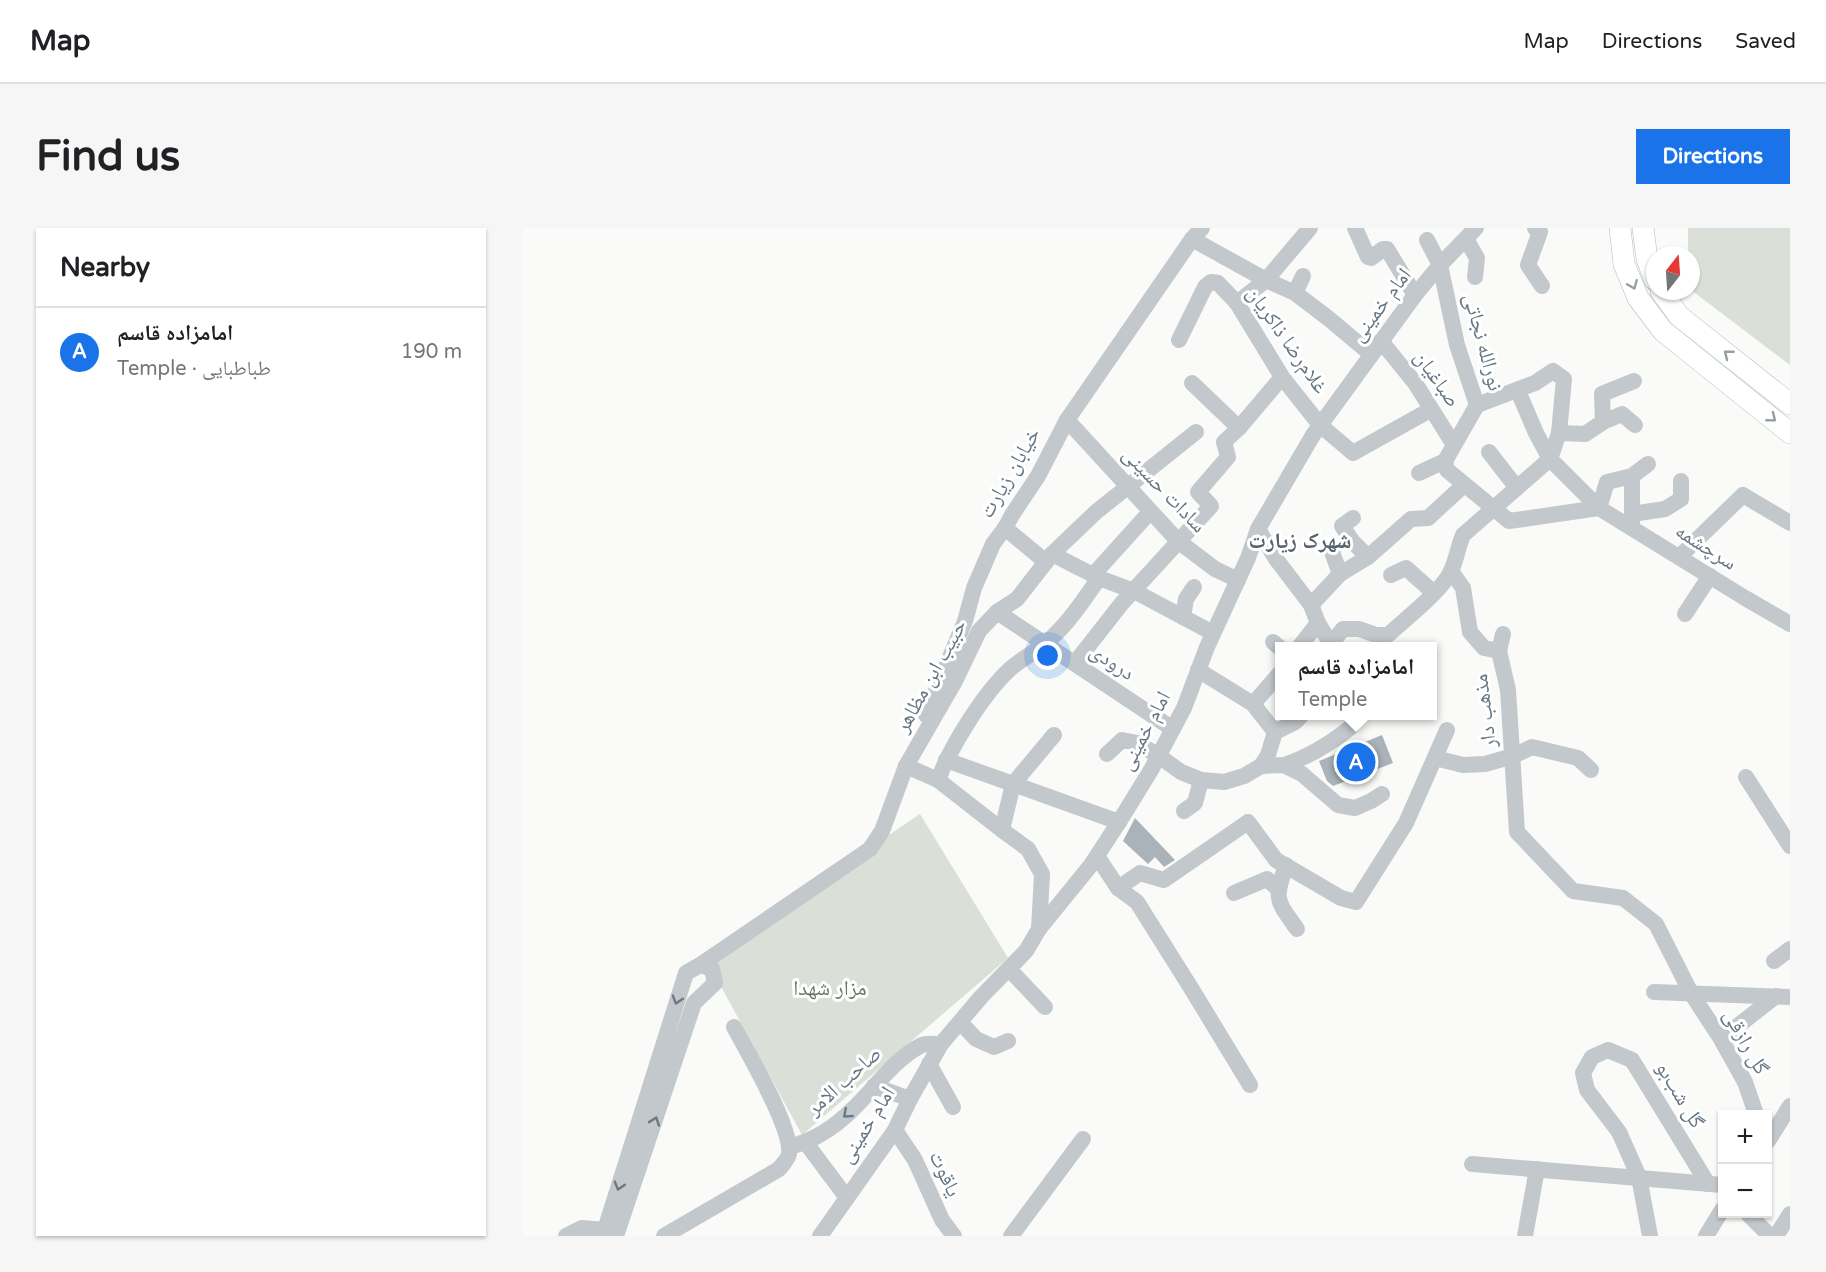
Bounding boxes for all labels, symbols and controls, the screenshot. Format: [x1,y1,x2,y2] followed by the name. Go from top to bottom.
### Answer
[30,24,90,58] text: Map
[1523,29,1569,54] text: Map
[1602,29,1702,54] text: Directions
[1735,29,1796,54] text: Saved
[1636,129,1790,184] button: Directions
[36,131,180,182] text: Find us
[1646,246,1700,300] north arrow
[60,252,150,283] text: Nearby
[1345,263,1418,347] street label: امام خمینی
[1625,279,1638,289] one-way arrow
[1240,282,1333,399] street label: غلام‌رضا ذاکریان
[1458,290,1508,394] street label: نورالله نجاتی
[117,320,233,346] text: امامزاده قاسم
[72,340,87,364] text: A
[401,340,462,364] text: 190 m
[1408,346,1466,412] street label: صباغیان
[1724,350,1735,361] one-way arrow
[117,357,271,381] text: Temple · طباطبایی
[1765,410,1776,421] one-way arrow
[974,423,1046,523] street label: خیابان زیارت
[1117,442,1211,538] street label: سادات حسینی
[1671,518,1741,576] street label: سرچشمه
[1248,528,1352,554] district label: شهرک زیارت
[889,615,972,738] street label: حبیب ابن مظاهر
[1085,638,1139,686] street label: درودی
[1033,641,1062,670] your location
[1275,642,1437,720] popup
[1298,654,1414,680] text: امامزاده قاسم
[1468,672,1502,751] street label: مذهب دار
[1114,687,1177,775] street label: امام خمینی
[1298,688,1367,712] text: Temple
[1336,740,1376,784] pin: A
[793,976,867,1001] park label: مزار شهدا
[672,994,685,1005] one-way arrow
[1718,1005,1774,1079] street label: گل رازقی
[801,1041,886,1122] street label: صاحب الامر
[1650,1057,1710,1133] street label: گل شب‌بو
[834,1082,901,1169] street label: امام خمینی
[843,1107,854,1118] one-way arrow
[1718,1110,1772,1218] map controls
[1718,1110,1772,1164] button: +
[648,1116,661,1127] one-way arrow
[924,1147,966,1201] street label: یاقوت
[1718,1164,1772,1218] button: −
[614,1180,626,1191] one-way arrow

